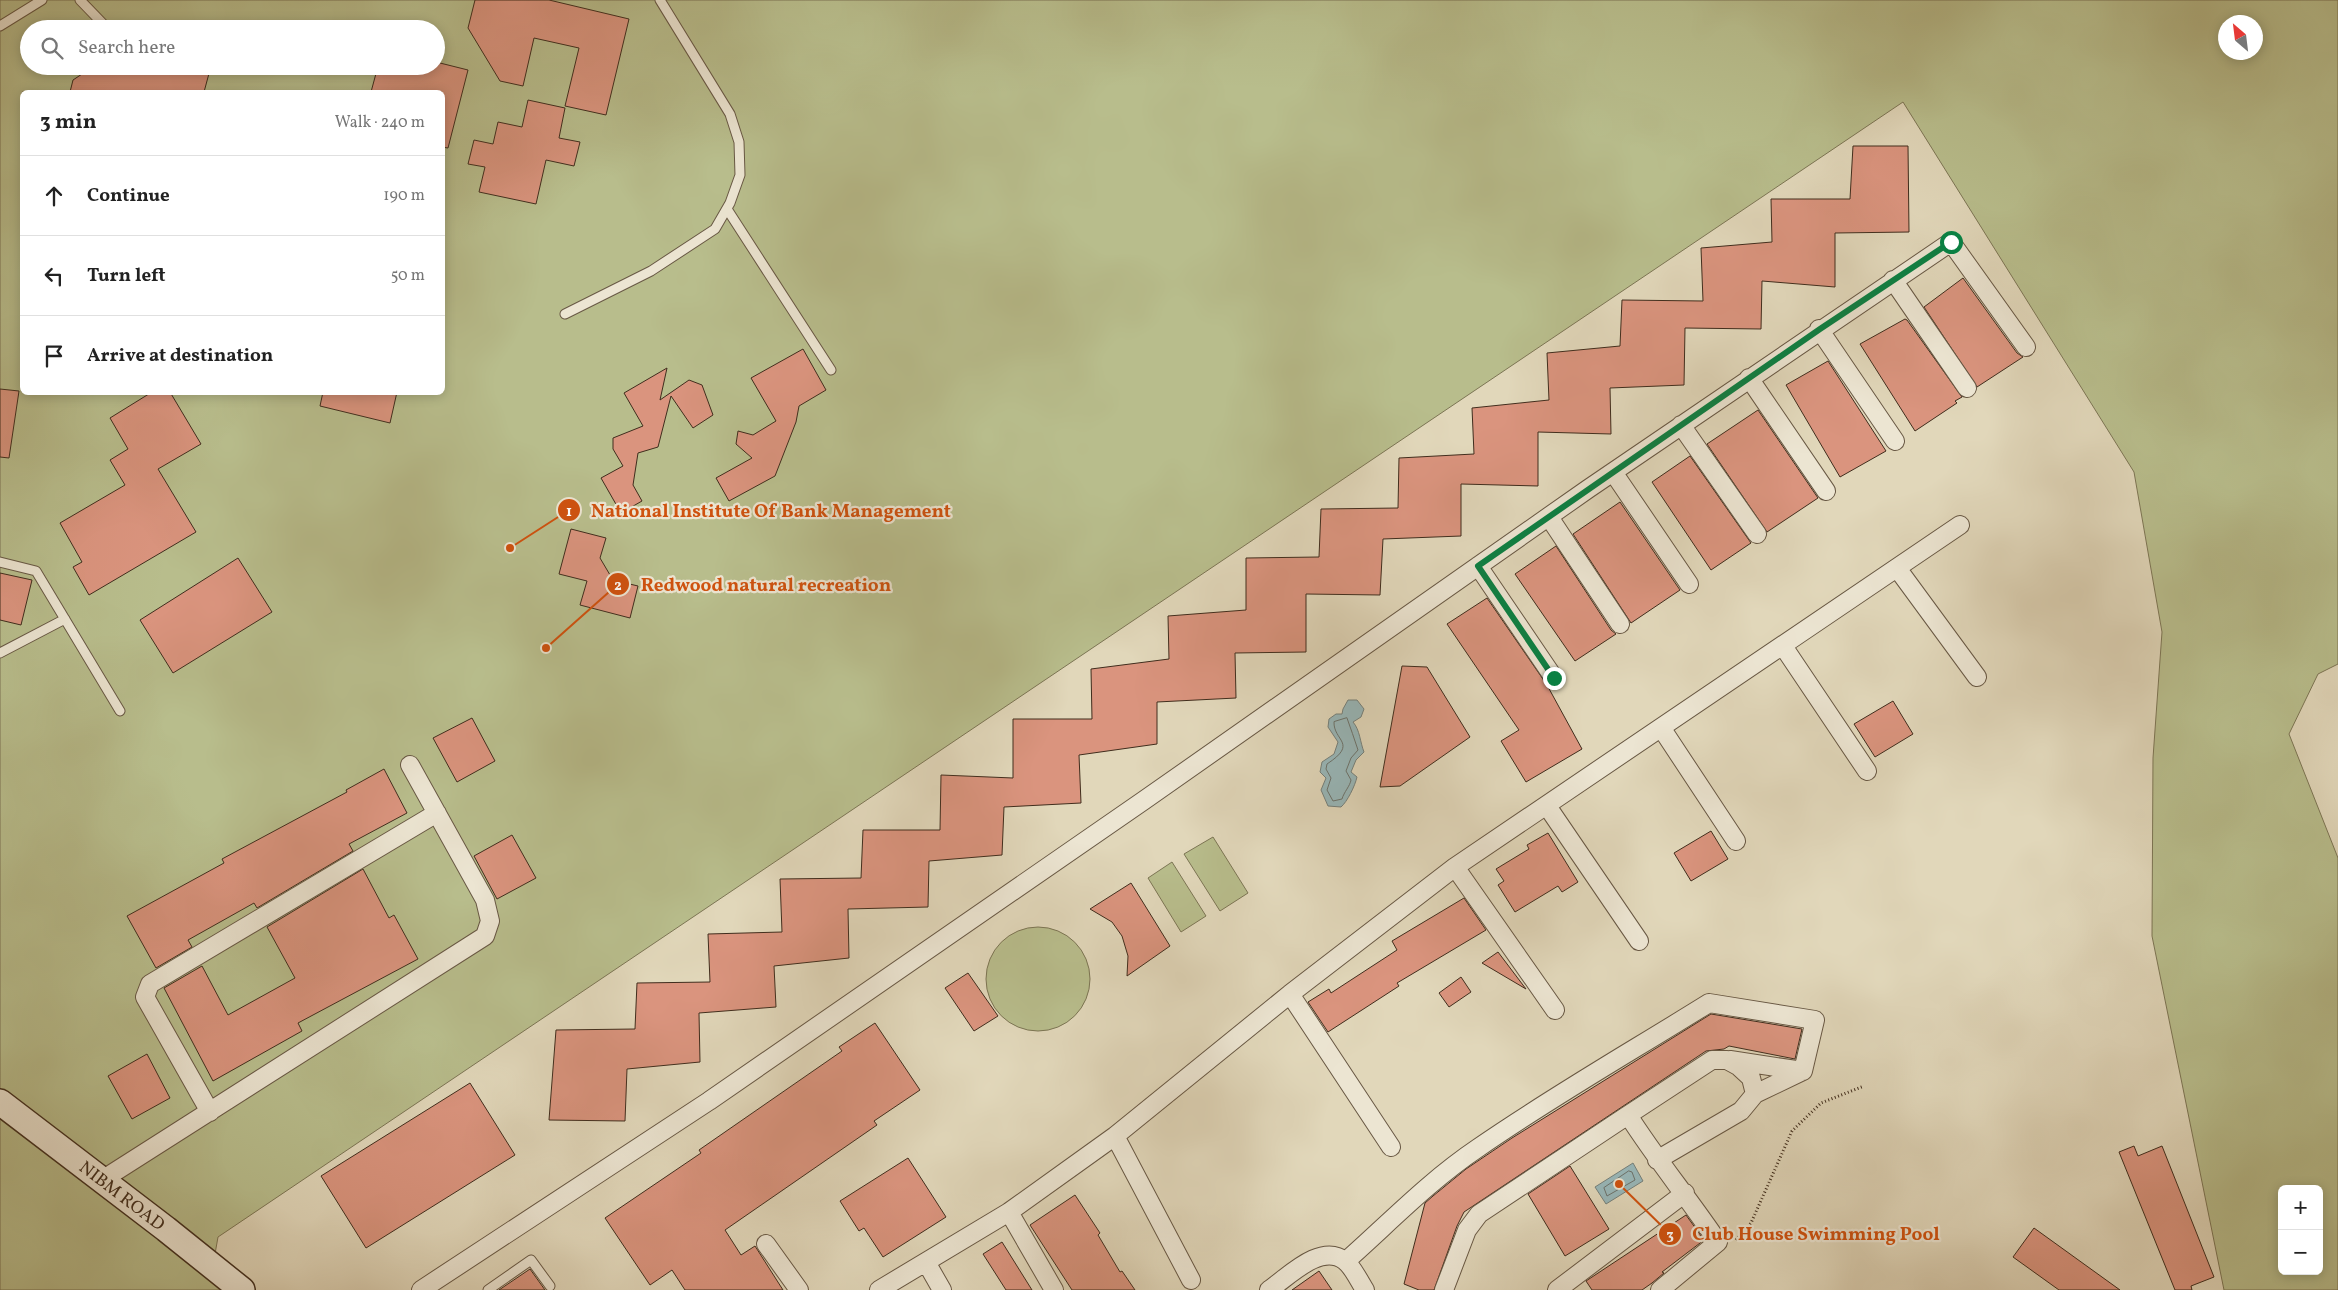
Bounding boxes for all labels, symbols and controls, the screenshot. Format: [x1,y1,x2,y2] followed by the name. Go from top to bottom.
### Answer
[2218,15,2263,60] north arrow
[20,20,445,75] search box
[38,34,66,62] icon: search
[78,35,175,61] text: Search here
[40,108,96,137] text: 3 min
[335,112,425,134] text: Walk · 240 m
[40,182,68,210] icon: ahead
[87,183,170,209] text: Continue
[383,185,425,207] text: 190 m
[1940,231,1963,254] route start
[40,262,68,290] icon: left
[87,263,166,289] text: Turn left
[391,265,425,287] text: 50 m
[40,342,68,370] icon: arrive
[87,343,273,369] text: Arrive at destination
[557,493,960,527] callout: National Institute Of Bank Management
[591,499,951,525] text: National Institute Of Bank Management
[566,502,572,523] text: 1
[606,567,901,601] callout: Redwood natural recreation
[641,573,891,599] text: Redwood natural recreation
[614,576,622,597] text: 2
[1543,667,1566,690] route end
[73,1156,170,1238] street label: NIBM ROAD
[2278,1185,2323,1275] map controls
[2278,1185,2323,1230] button: +
[1658,1217,1950,1251] callout: Club House Swimming Pool
[1692,1222,1940,1248] text: Club House Swimming Pool
[1666,1225,1674,1246] text: 3
[2278,1230,2323,1275] button: −

